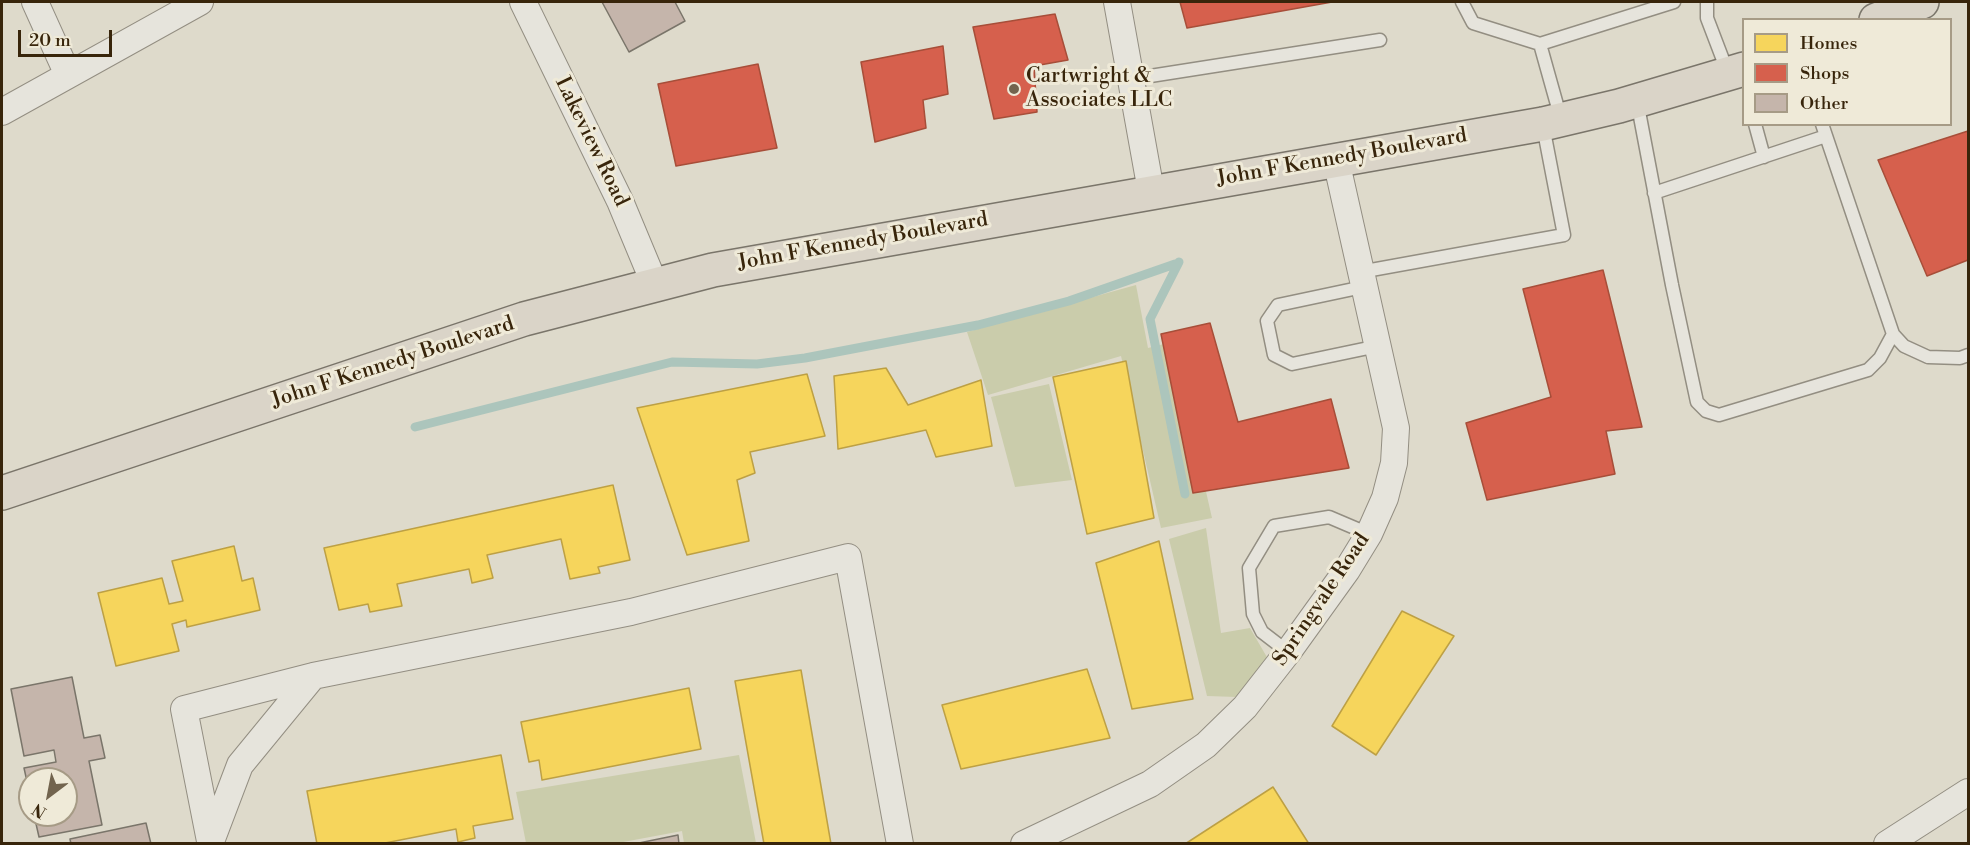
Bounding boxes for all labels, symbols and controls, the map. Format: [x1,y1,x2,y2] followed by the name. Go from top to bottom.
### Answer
[21,18,116,56] scale bar
[1742,18,1952,126] legend
[29,29,71,52] text: 20 m
[1800,32,1857,55] text: Homes
[1800,62,1849,85] text: Shops
[1026,64,1172,114] place label: Cartwright & Associates LLC
[549,73,633,211] street label: Lakeview Road
[1007,82,1021,96] marker: Cartwright & Associates LLC
[1800,92,1848,115] text: Other
[1215,124,1469,192] street label: John F Kennedy Boulevard
[736,208,990,276] street label: John F Kennedy Boulevard
[269,312,517,414] street label: John F Kennedy Boulevard
[1268,529,1376,671] street label: Springvale Road
[18,767,78,827] north arrow
[29,799,50,822] text: N

